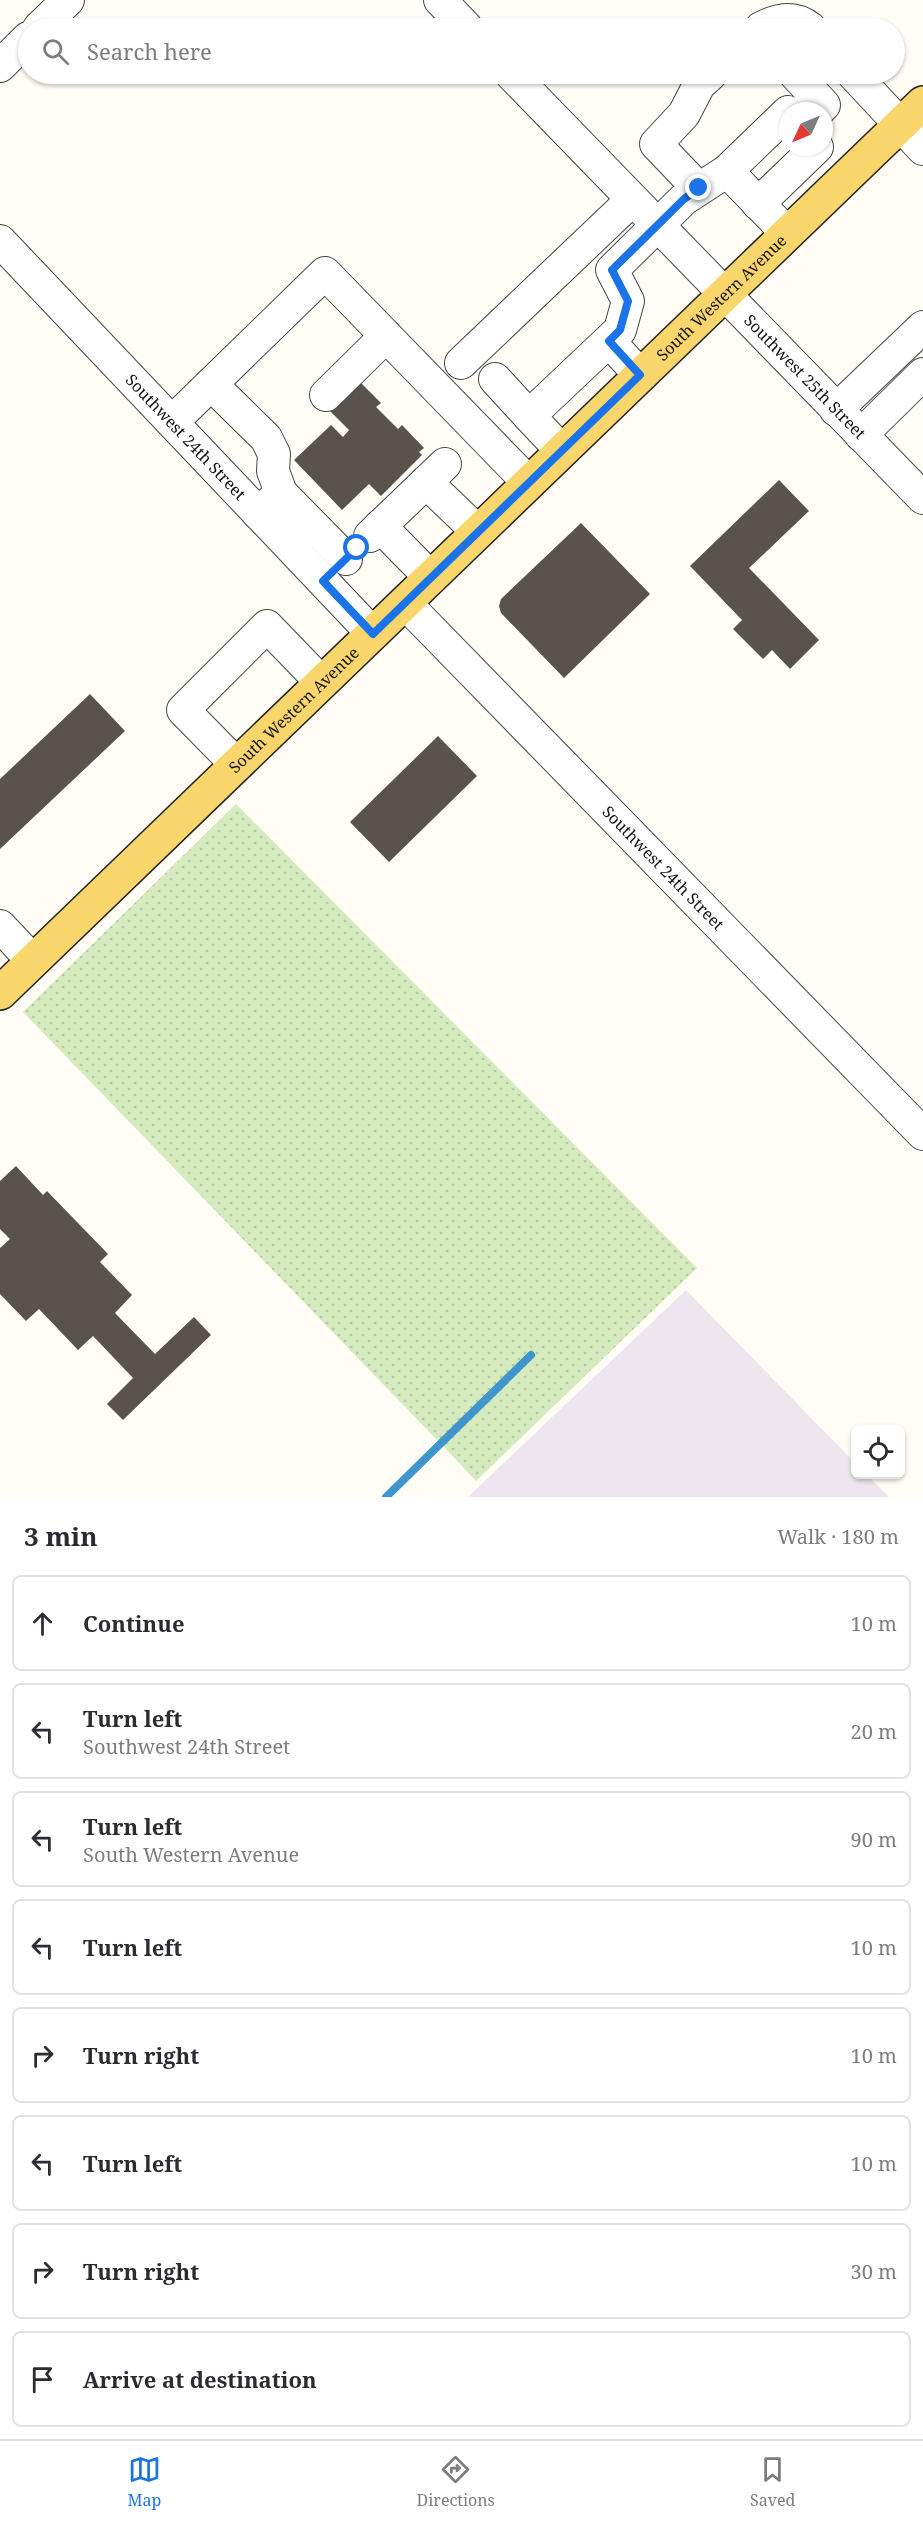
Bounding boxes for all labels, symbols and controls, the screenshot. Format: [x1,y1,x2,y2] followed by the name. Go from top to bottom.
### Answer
[18,18,905,84] search box
[39,35,72,68] icon: search
[87,36,212,66] text: Search here
[779,102,833,156] north arrow
[685,174,711,200] route end
[651,229,791,366] street label: South Western Avenue
[739,309,871,444] street label: Southwest 25th Street
[121,369,251,505] street label: Southwest 24th Street
[343,534,369,560] route start
[224,642,364,778] street label: South Western Avenue
[598,801,729,935] street label: Southwest 24th Street
[851,1425,905,1479] map controls
[851,1425,905,1479] button: locate
[24,1518,98,1554] text: 3 min
[777,1523,899,1550] text: Walk · 180 m
[26,1607,59,1640] icon: ahead
[83,1608,185,1638] text: Continue
[851,1610,897,1637] text: 10 m
[83,1703,182,1733] text: Turn left
[26,1715,59,1748] icon: left
[851,1718,897,1745] text: 20 m
[83,1733,290,1760] text: Southwest 24th Street
[83,1811,182,1841] text: Turn left
[26,1823,59,1856] icon: left
[851,1826,897,1853] text: 90 m
[83,1841,299,1868] text: South Western Avenue
[26,1931,59,1964] icon: left
[83,1932,182,1962] text: Turn left
[851,1934,897,1961] text: 10 m
[26,2039,59,2072] icon: right
[83,2040,199,2070] text: Turn right
[851,2042,897,2069] text: 10 m
[26,2147,59,2180] icon: left
[83,2148,182,2178] text: Turn left
[851,2150,897,2177] text: 10 m
[26,2255,59,2288] icon: right
[83,2256,199,2286] text: Turn right
[851,2258,897,2285] text: 30 m
[26,2363,59,2396] icon: arrive
[83,2364,317,2394] text: Arrive at destination
[128,2453,161,2511] tab: Map
[417,2453,495,2511] tab: Directions
[750,2453,795,2511] tab: Saved

